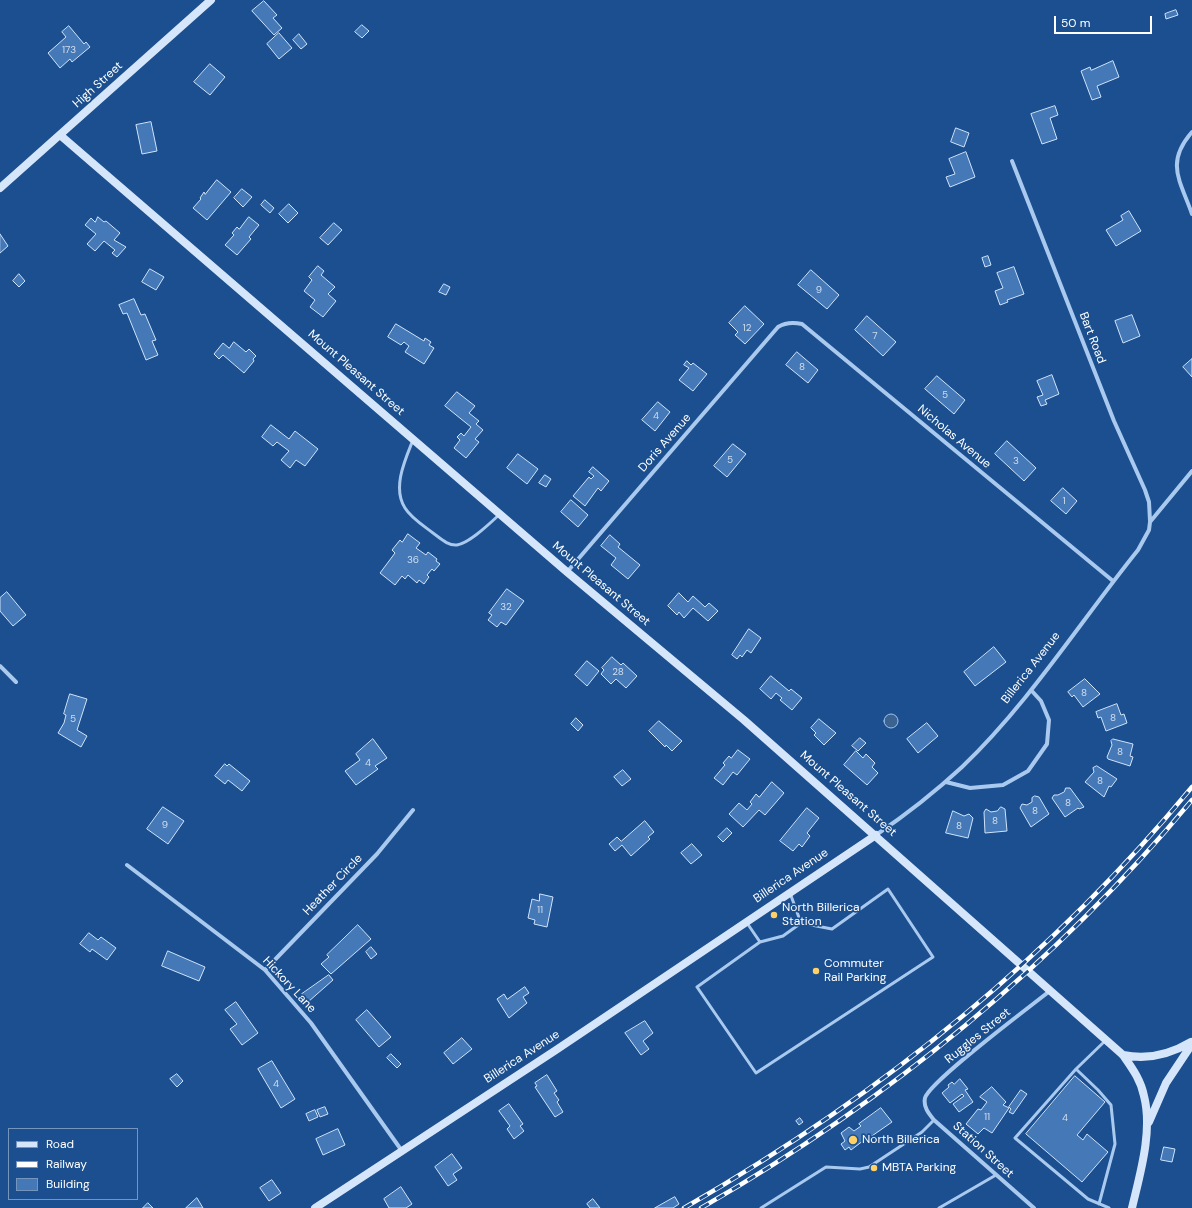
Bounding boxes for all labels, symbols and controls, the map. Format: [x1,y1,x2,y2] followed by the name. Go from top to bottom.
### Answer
[1056,8,1154,34] scale bar
[1061,15,1090,31] text: 50 m
[62,44,76,56] house number: 173
[70,59,126,111] street label: High Street
[816,284,822,296] house number: 9
[1076,310,1108,366] street label: Bart Road
[743,322,751,334] house number: 12
[305,327,407,419] street label: Mount Pleasant Street
[872,330,878,342] house number: 7
[799,361,805,373] house number: 8
[942,389,948,401] house number: 5
[914,402,994,472] street label: Nicholas Avenue
[653,410,659,422] house number: 4
[636,411,694,475] street label: Doris Avenue
[727,454,733,466] house number: 5
[1013,455,1019,467] house number: 3
[1062,495,1066,507] house number: 1
[549,539,653,629] street label: Mount Pleasant Street
[407,554,419,566] house number: 36
[500,601,512,613] house number: 32
[999,629,1063,707] street label: Billerica Avenue
[612,666,624,678] house number: 28
[1081,687,1087,699] house number: 8
[1110,712,1116,724] house number: 8
[70,713,76,725] house number: 5
[1117,746,1123,758] house number: 8
[797,748,899,840] street label: Mount Pleasant Street
[365,757,371,769] house number: 4
[1097,775,1103,787] house number: 8
[1065,797,1071,809] house number: 8
[1032,805,1038,817] house number: 8
[992,815,998,827] house number: 8
[162,819,168,831] house number: 9
[956,820,962,832] house number: 8
[751,846,831,906] street label: Billerica Avenue
[300,851,366,919] street label: Heather Circle
[782,901,860,929] place label: North Billerica Station
[537,904,543,916] house number: 11
[769,910,779,920] marker: North Billerica Station
[259,954,319,1016] street label: Hickory Lane
[824,957,886,985] place label: Commuter Rail Parking
[811,966,821,976] marker: Commuter Rail Parking
[942,1005,1014,1067] street label: Ruggles Street
[482,1027,562,1087] street label: Billerica Avenue
[273,1078,279,1090] house number: 4
[984,1111,990,1123] house number: 11
[1062,1112,1068,1124] house number: 4
[950,1119,1016,1181] street label: Station Street
[8,1128,138,1200] legend
[862,1133,940,1147] place label: North Billerica
[847,1134,859,1146] marker: North Billerica
[46,1136,74,1152] text: Road
[46,1156,87,1172] text: Railway
[882,1161,956,1175] place label: MBTA Parking
[869,1163,879,1173] marker: MBTA Parking
[46,1176,90,1192] text: Building

